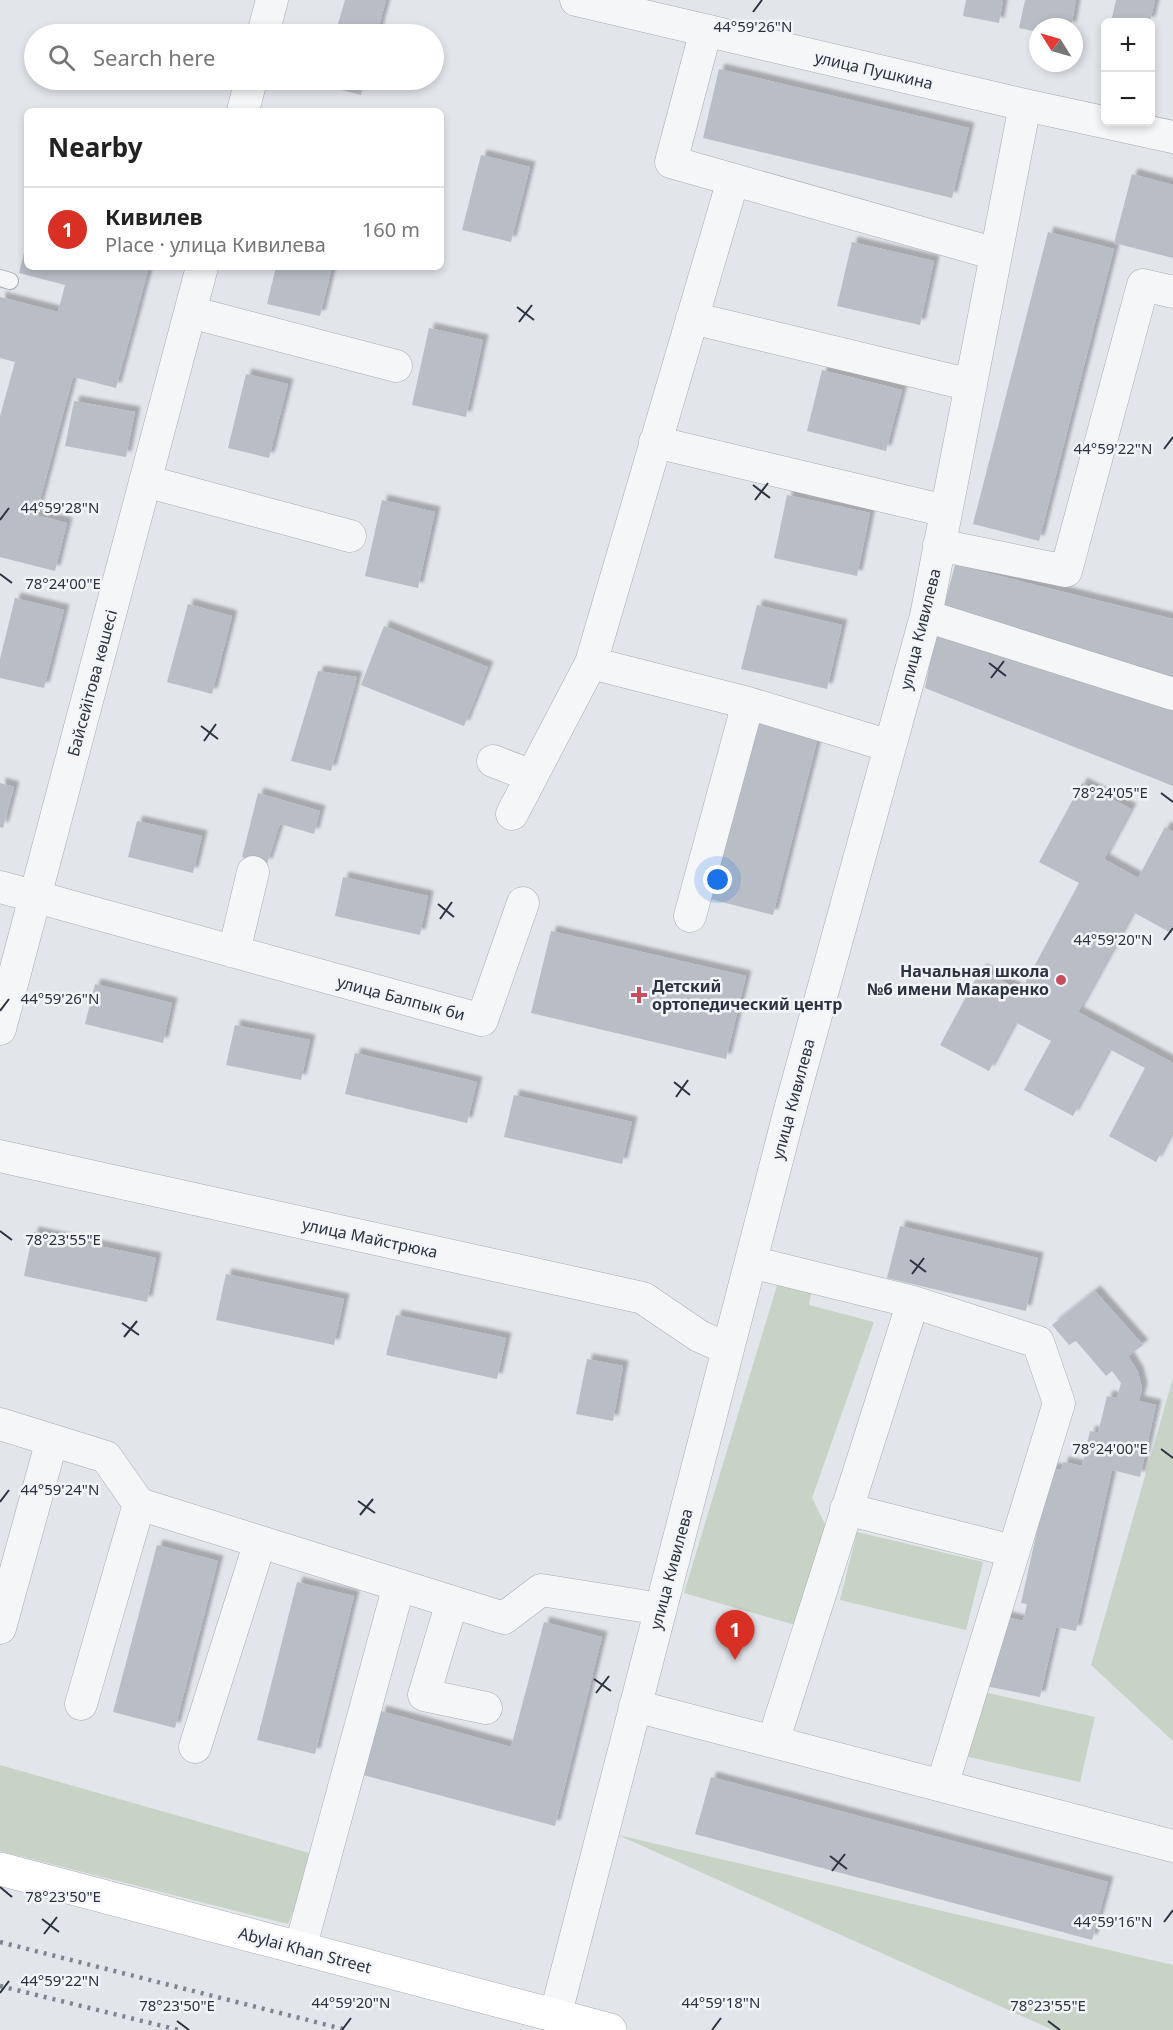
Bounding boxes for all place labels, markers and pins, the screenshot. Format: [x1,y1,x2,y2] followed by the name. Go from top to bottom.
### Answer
[867,960,1049,1000] place label: Начальная школа №6 имени Макаренко
[1054,973,1068,987] marker: Начальная школа №6 имени Макаренко
[652,975,842,1015] place label: Детский ортопедический центр
[630,986,648,1004] marker: Детский ортопедический центр
[716,1610,754,1660] pin: 1

